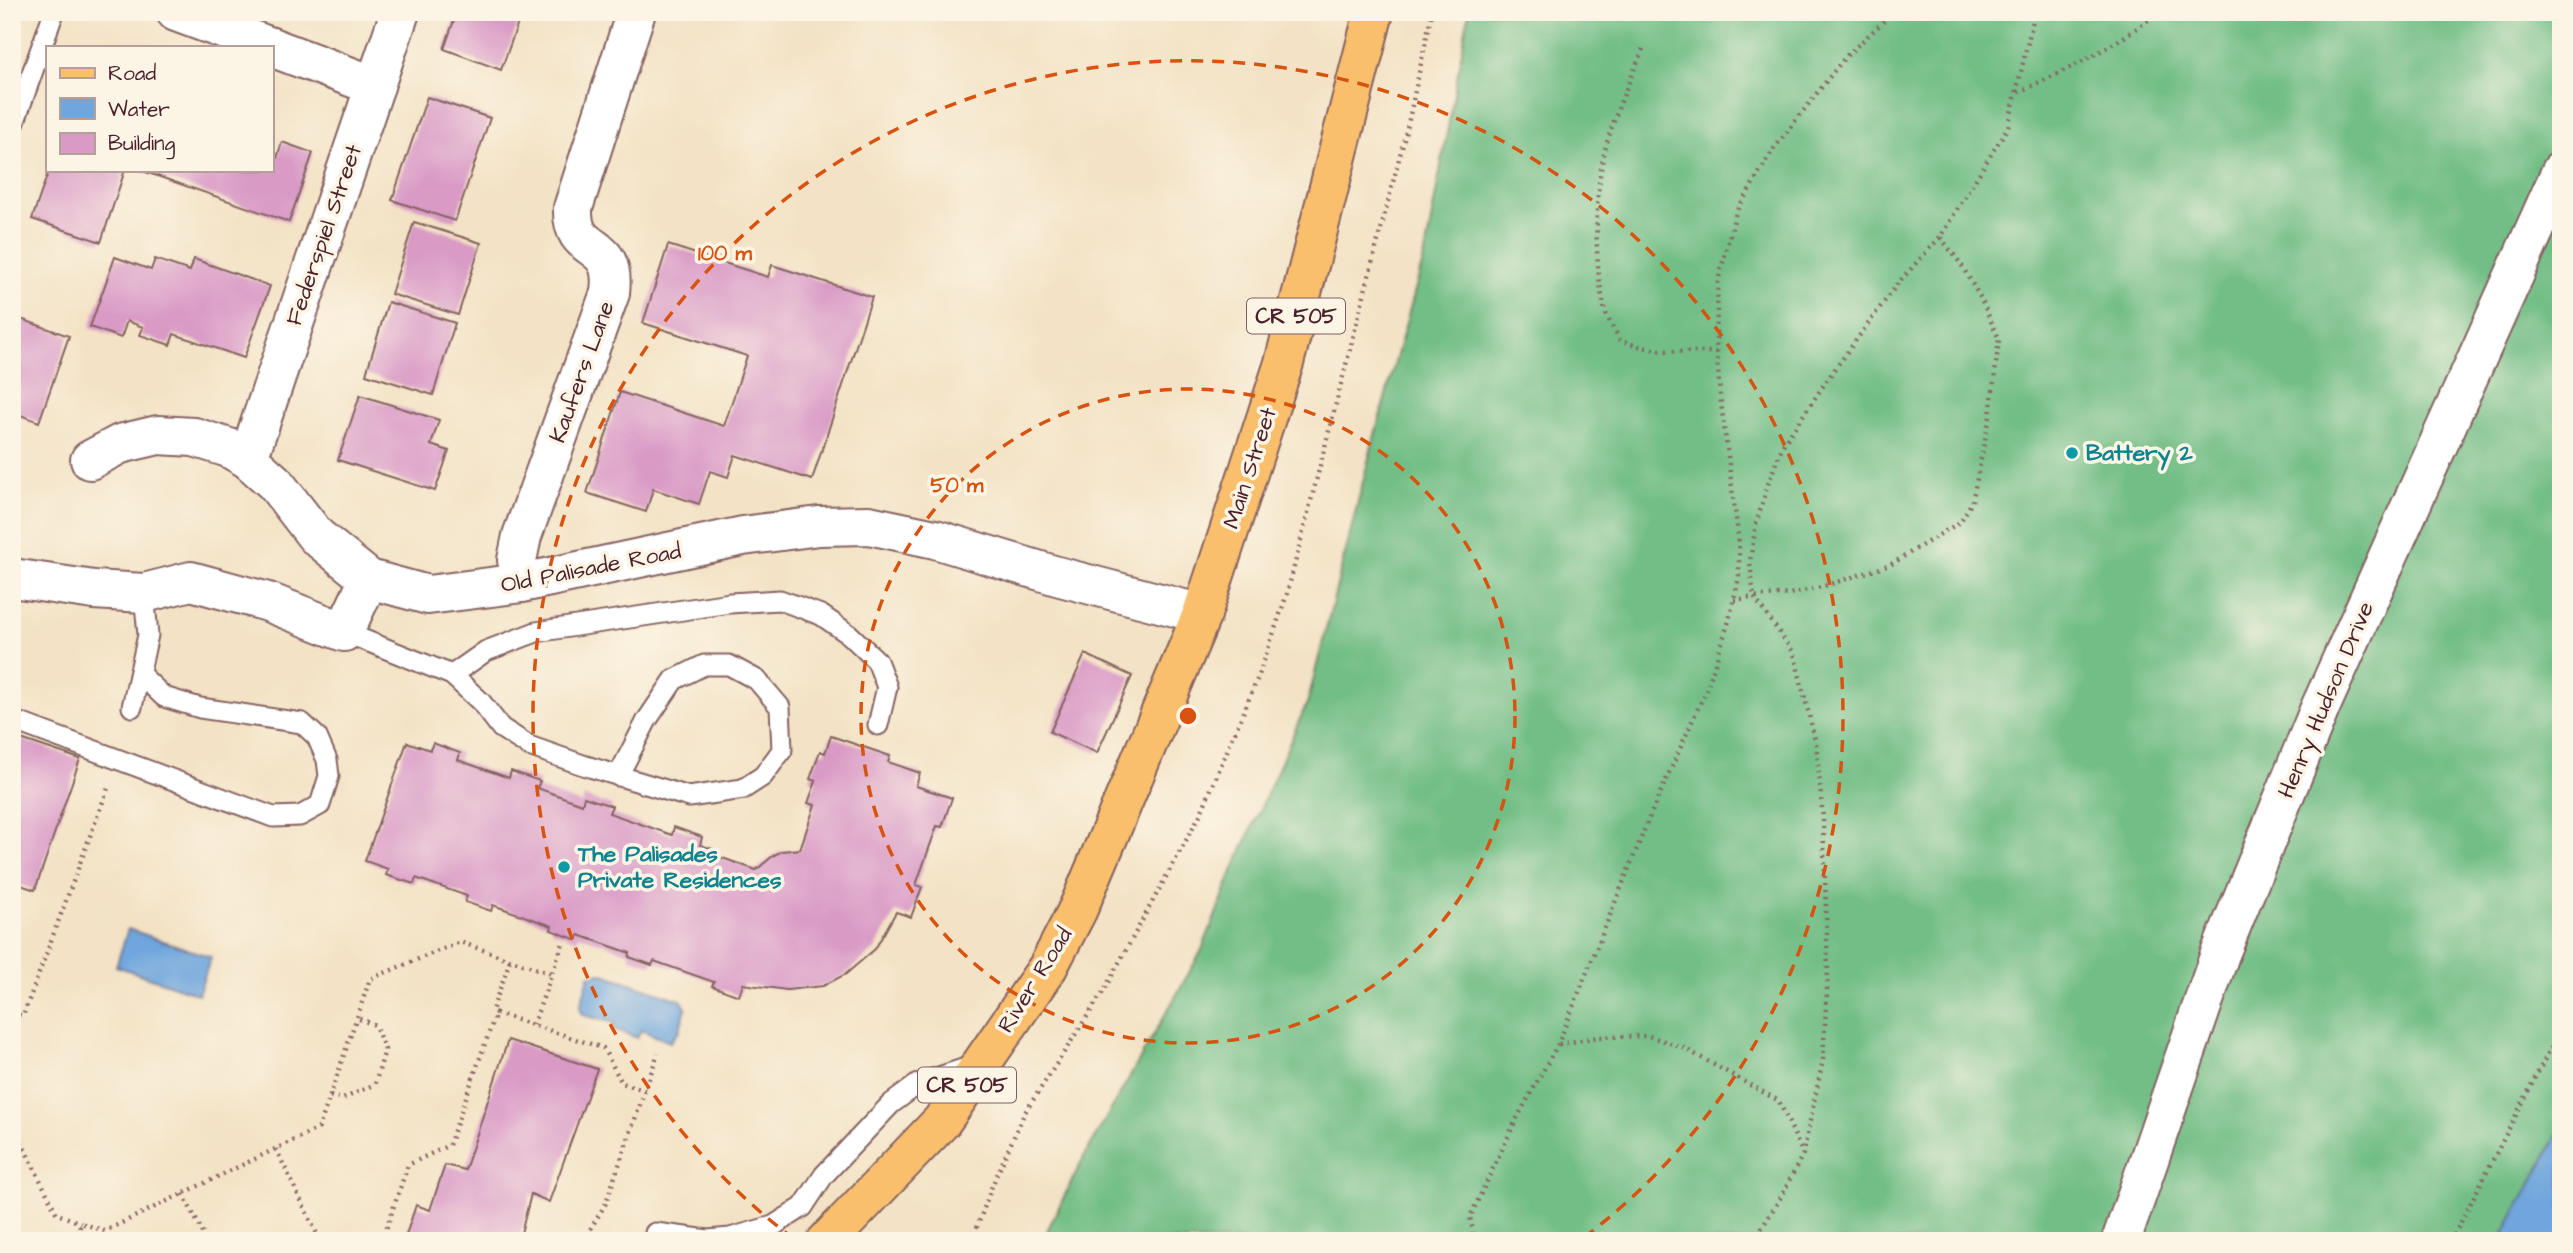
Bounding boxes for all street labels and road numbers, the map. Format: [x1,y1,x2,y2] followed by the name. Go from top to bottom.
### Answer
[278,140,370,330] street label: Federspiel Street
[542,297,622,447] street label: Kaufers Lane
[1247,298,1345,334] road number: CR 505
[1215,403,1285,533] street label: Main Street
[498,535,684,601] street label: Old Palisade Road
[2270,597,2383,803] street label: Henry Hudson Drive
[990,921,1080,1039] street label: River Road
[918,1068,1016,1102] road number: CR 505

